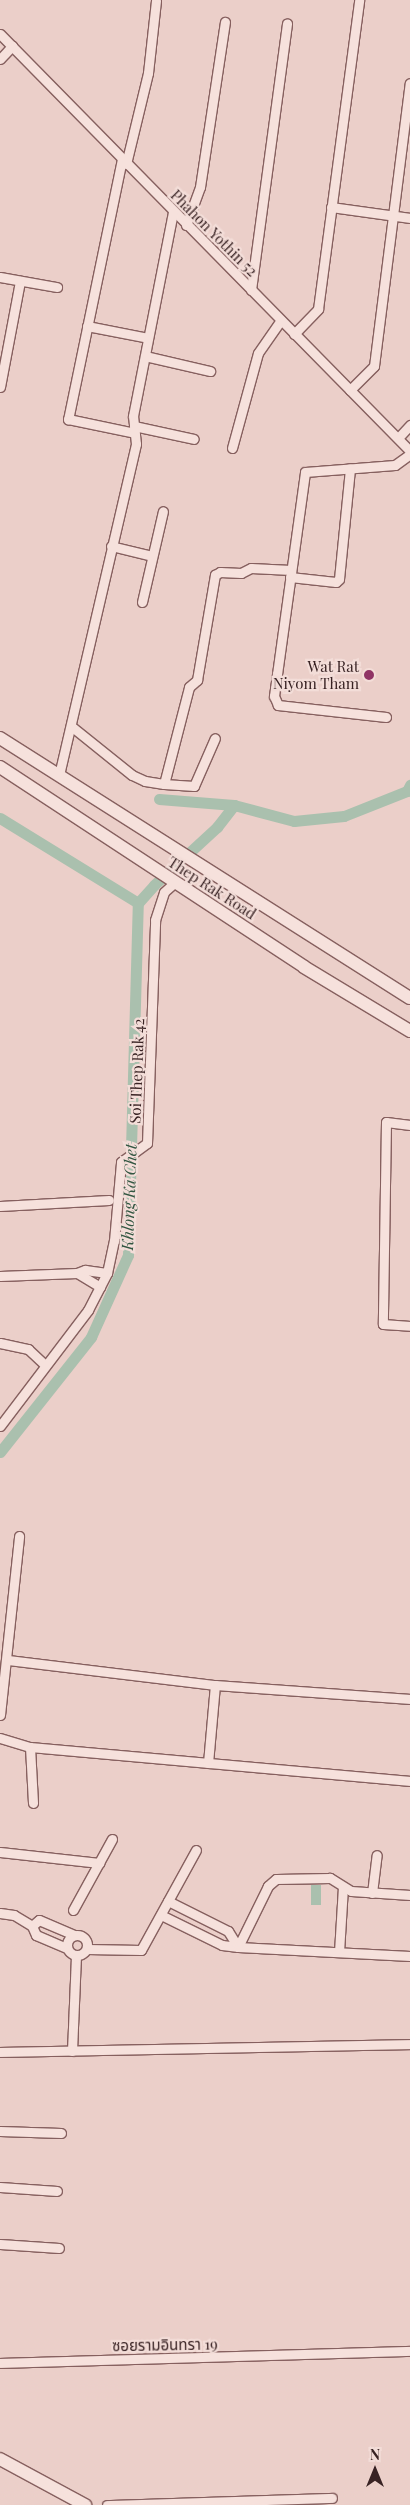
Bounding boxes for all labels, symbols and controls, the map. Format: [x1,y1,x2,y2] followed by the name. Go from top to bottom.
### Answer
[167,186,261,280] street label: Phahon Yothin 52
[273,657,359,692] place label: Wat Rat Niyom Tham
[363,669,375,681] marker: Wat Rat Niyom Tham
[165,853,259,923] street label: Thep Rak Road
[126,1018,148,1124] street label: Soi Thep Rak 42
[118,1143,140,1251] water label: Khlong Ka Chet
[112,2335,218,2355] street label: ซอยรามอินทรา 19
[350,2445,400,2495] north arrow
[370,2445,380,2464] text: N

